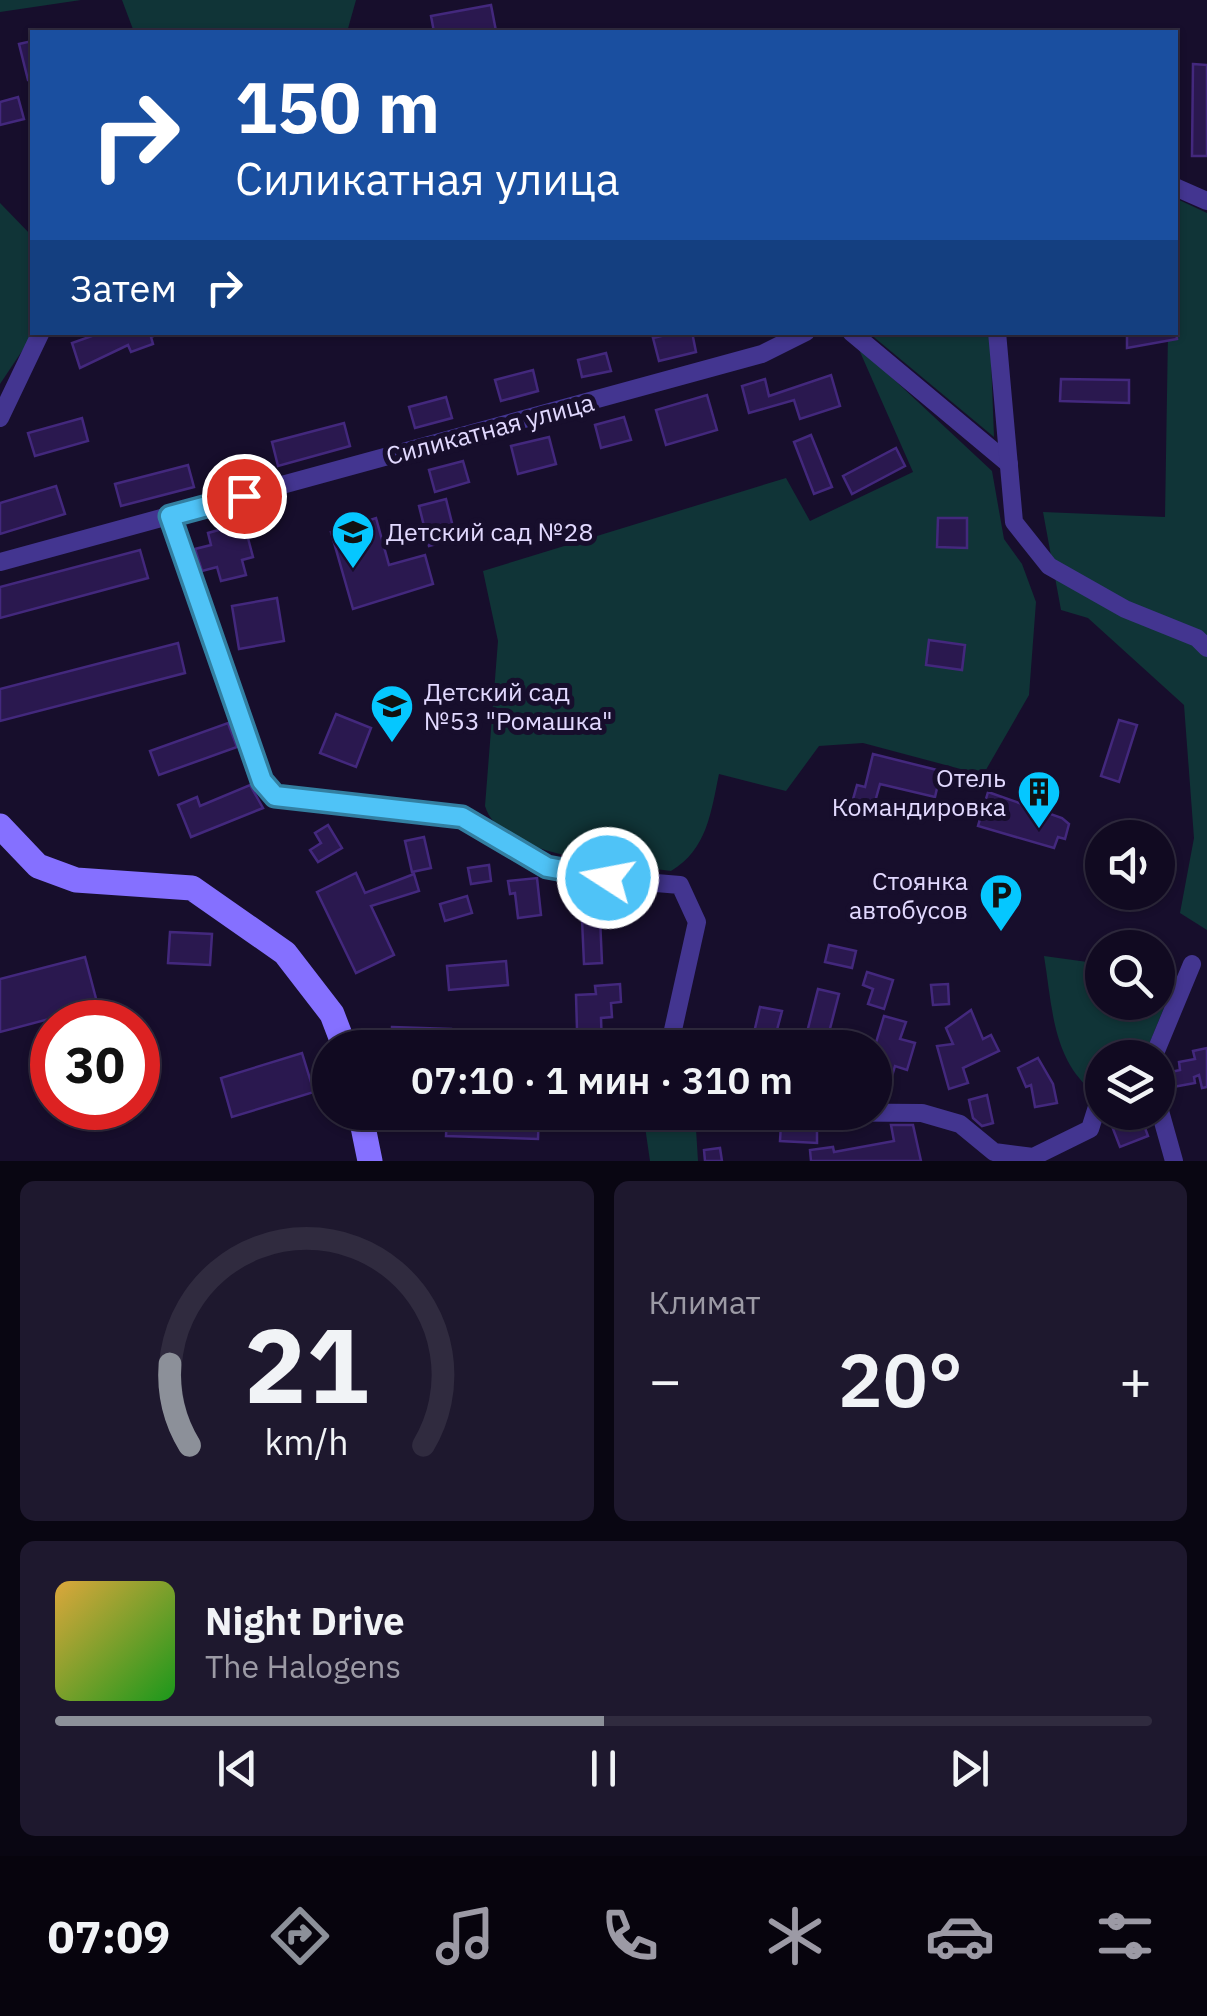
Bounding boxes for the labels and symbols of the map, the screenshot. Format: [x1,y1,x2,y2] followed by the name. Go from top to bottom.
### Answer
[382,385,597,472] street label: Силикатная улица
[202,454,287,539] pin
[330,509,376,570] school or university icon: Детский сад №28
[386,515,594,548] place label: Детский сад №28
[424,675,612,737] place label: Детский сад №53 "Ромашка"
[369,683,415,744] school or university icon: Детский сад №53 "Ромашка"
[832,761,1006,823] place label: Отель Командировка
[1016,769,1062,830] building icon: Отель Командировка
[556,826,660,930] position arrow
[849,864,968,926] place label: Стоянка автобусов
[978,872,1024,933] parking icon: Стоянка автобусов
[30,1000,160,1130] speed limit sign: 30

